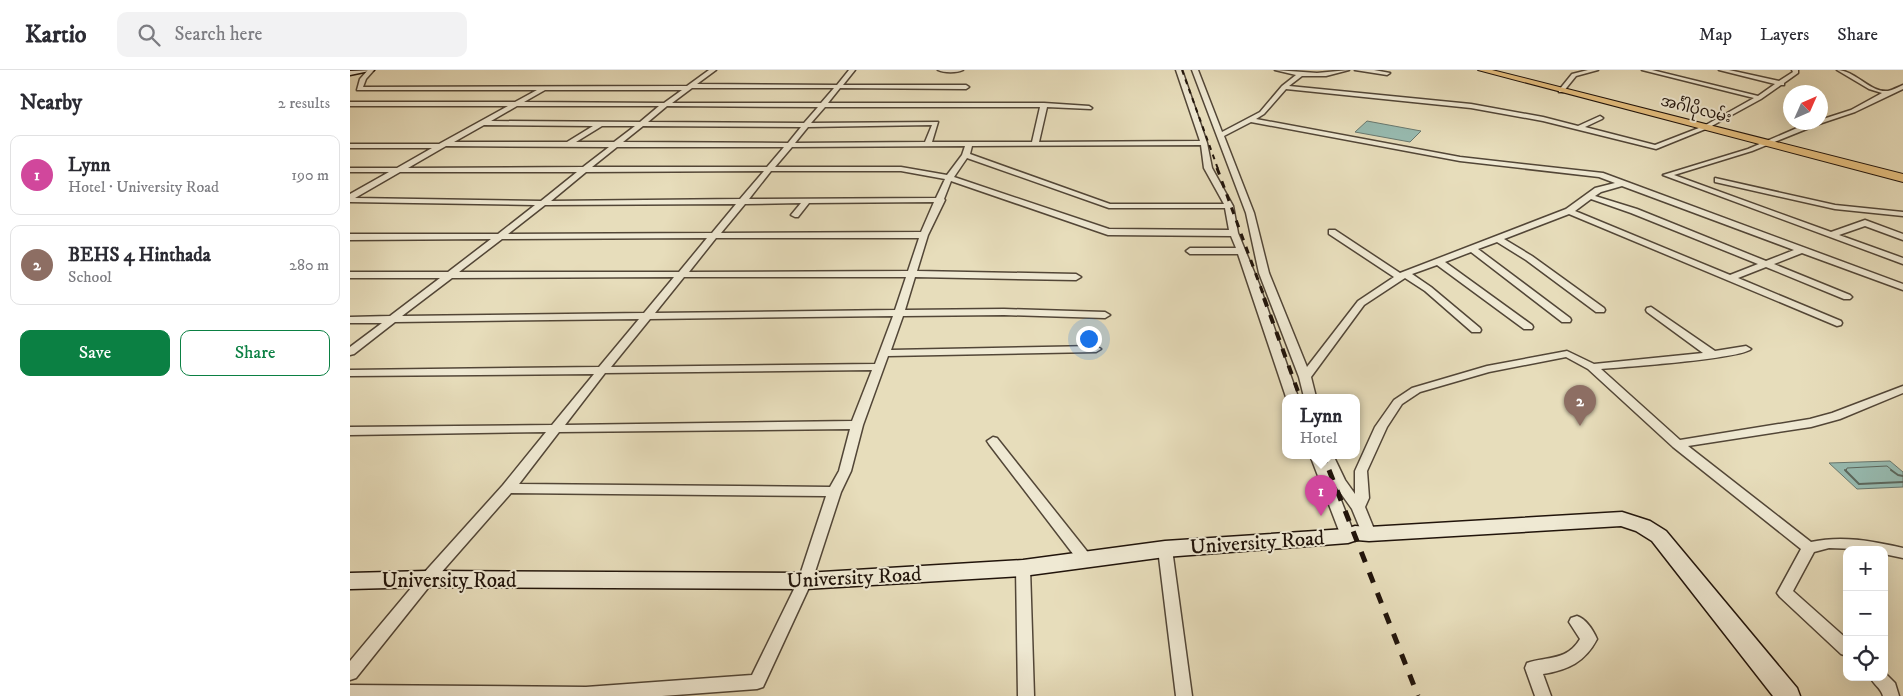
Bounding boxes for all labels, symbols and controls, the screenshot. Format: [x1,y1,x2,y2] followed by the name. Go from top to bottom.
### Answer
[117,12,467,57] search box
[25,20,87,50] text: Kartio
[135,21,163,49] icon: search
[175,23,262,46] text: Search here
[1699,24,1732,46] text: Map
[1760,24,1809,46] text: Layers
[1837,24,1878,46] text: Share
[1783,85,1828,130] north arrow
[20,90,82,116] text: Nearby
[1658,91,1734,129] street label: အင်္ဂါပိုလမ်း
[278,93,330,113] text: 2 results
[68,154,110,177] text: Lynn
[34,165,40,185] text: 1
[291,165,329,185] text: 190 m
[68,177,219,197] text: Hotel · University Road
[68,244,211,267] text: BEHS 4 Hinthada
[33,255,41,275] text: 2
[289,255,329,275] text: 280 m
[68,267,112,287] text: School
[1076,326,1102,352] your location
[20,330,170,376] button: Save
[180,330,330,376] button: Share
[1564,385,1596,426] pin: 2
[1282,394,1360,459] popup
[1300,405,1342,428] text: Lynn
[1300,428,1337,448] text: Hotel
[1305,475,1337,516] pin: 1
[1189,525,1326,561] street label: University Road
[1843,546,1888,681] map controls
[1843,546,1888,591] button: +
[786,561,923,595] street label: University Road
[382,568,517,594] street label: University Road
[1843,591,1888,636] button: −
[1843,636,1888,681] button: locate

